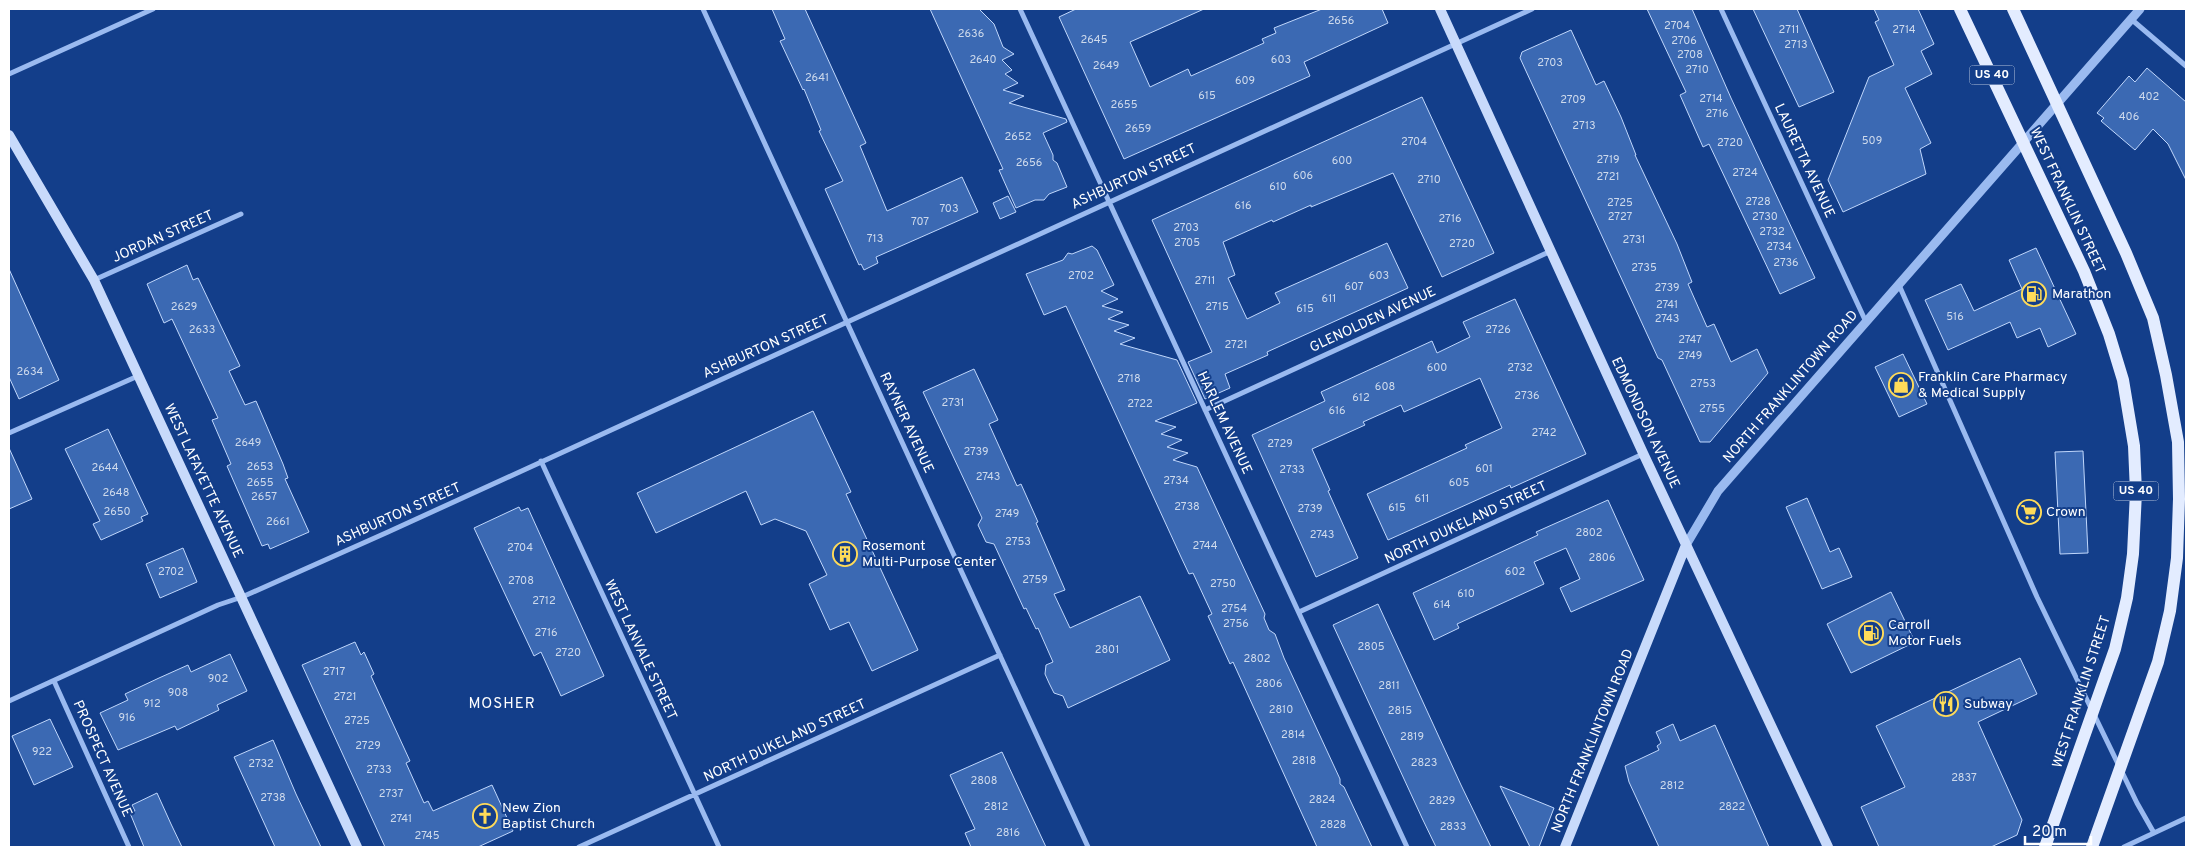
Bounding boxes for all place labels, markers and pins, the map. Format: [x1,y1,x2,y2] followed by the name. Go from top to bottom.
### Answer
[2021,281,2047,307] fuel station icon: Marathon
[2052,286,2111,303] place label: Marathon
[1918,369,2067,402] place label: Franklin Care Pharmacy & Medical Supply
[1888,372,1914,398] shop icon: Franklin Care Pharmacy & Medical Supply
[2016,499,2042,525] supermarket icon: Crown
[2046,504,2086,521] place label: Crown
[862,538,997,571] place label: Rosemont Multi-Purpose Center
[832,541,858,567] building icon: Rosemont Multi-Purpose Center
[1888,617,1962,650] place label: Carroll Motor Fuels
[1858,620,1884,646] fuel station icon: Carroll Motor Fuels
[1933,691,1959,717] restaurant icon: Subway
[1964,696,2013,713] place label: Subway
[502,800,595,833] place label: New Zion Baptist Church
[472,803,498,829] church icon: New Zion Baptist Church

